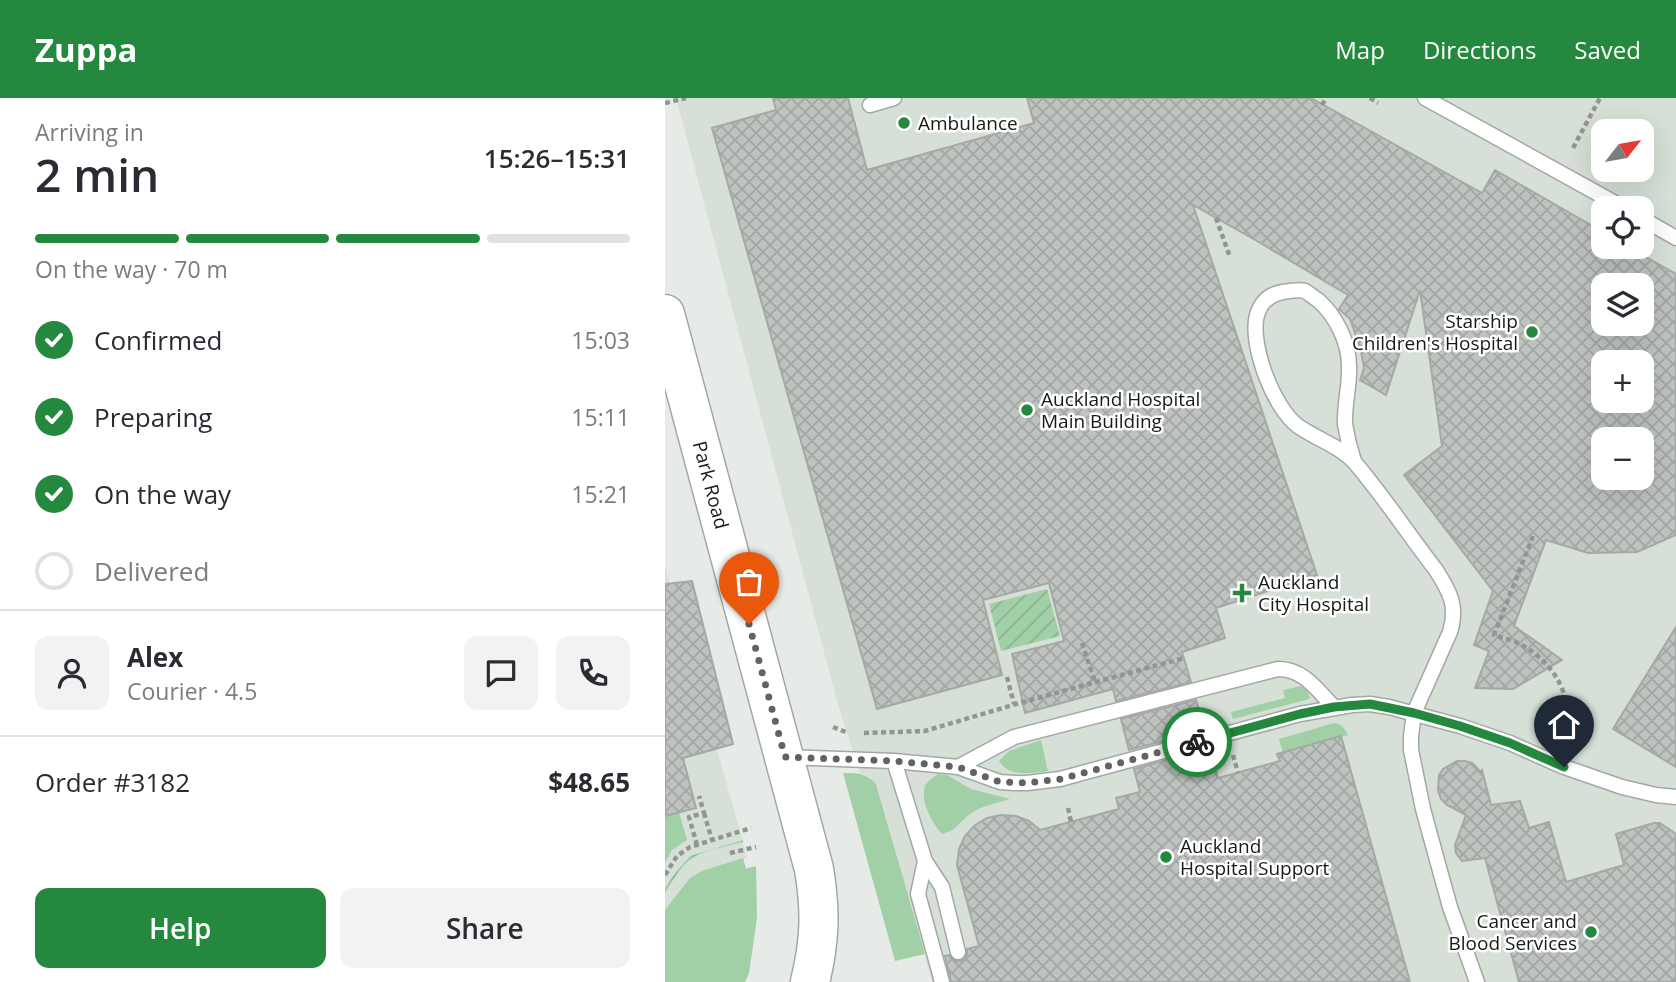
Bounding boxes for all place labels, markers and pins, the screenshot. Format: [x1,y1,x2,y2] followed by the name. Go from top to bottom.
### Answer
[918,110,1018,136] place label: Ambulance
[896,115,912,131] marker: Ambulance
[1352,308,1518,356] place label: Starship Children's Hospital
[1524,324,1540,340] marker: Starship Children's Hospital
[1041,386,1200,434] place label: Auckland Hospital Main Building
[1019,402,1035,418] marker: Auckland Hospital Main Building
[719,552,779,624] pin
[1258,569,1369,617] place label: Auckland City Hospital
[1232,583,1252,603] marker: Auckland City Hospital
[1534,695,1594,767] pin
[1180,833,1329,881] place label: Auckland Hospital Support
[1158,849,1174,865] marker: Auckland Hospital Support
[1449,908,1577,956] place label: Cancer and Blood Services
[1583,924,1599,940] marker: Cancer and Blood Services

